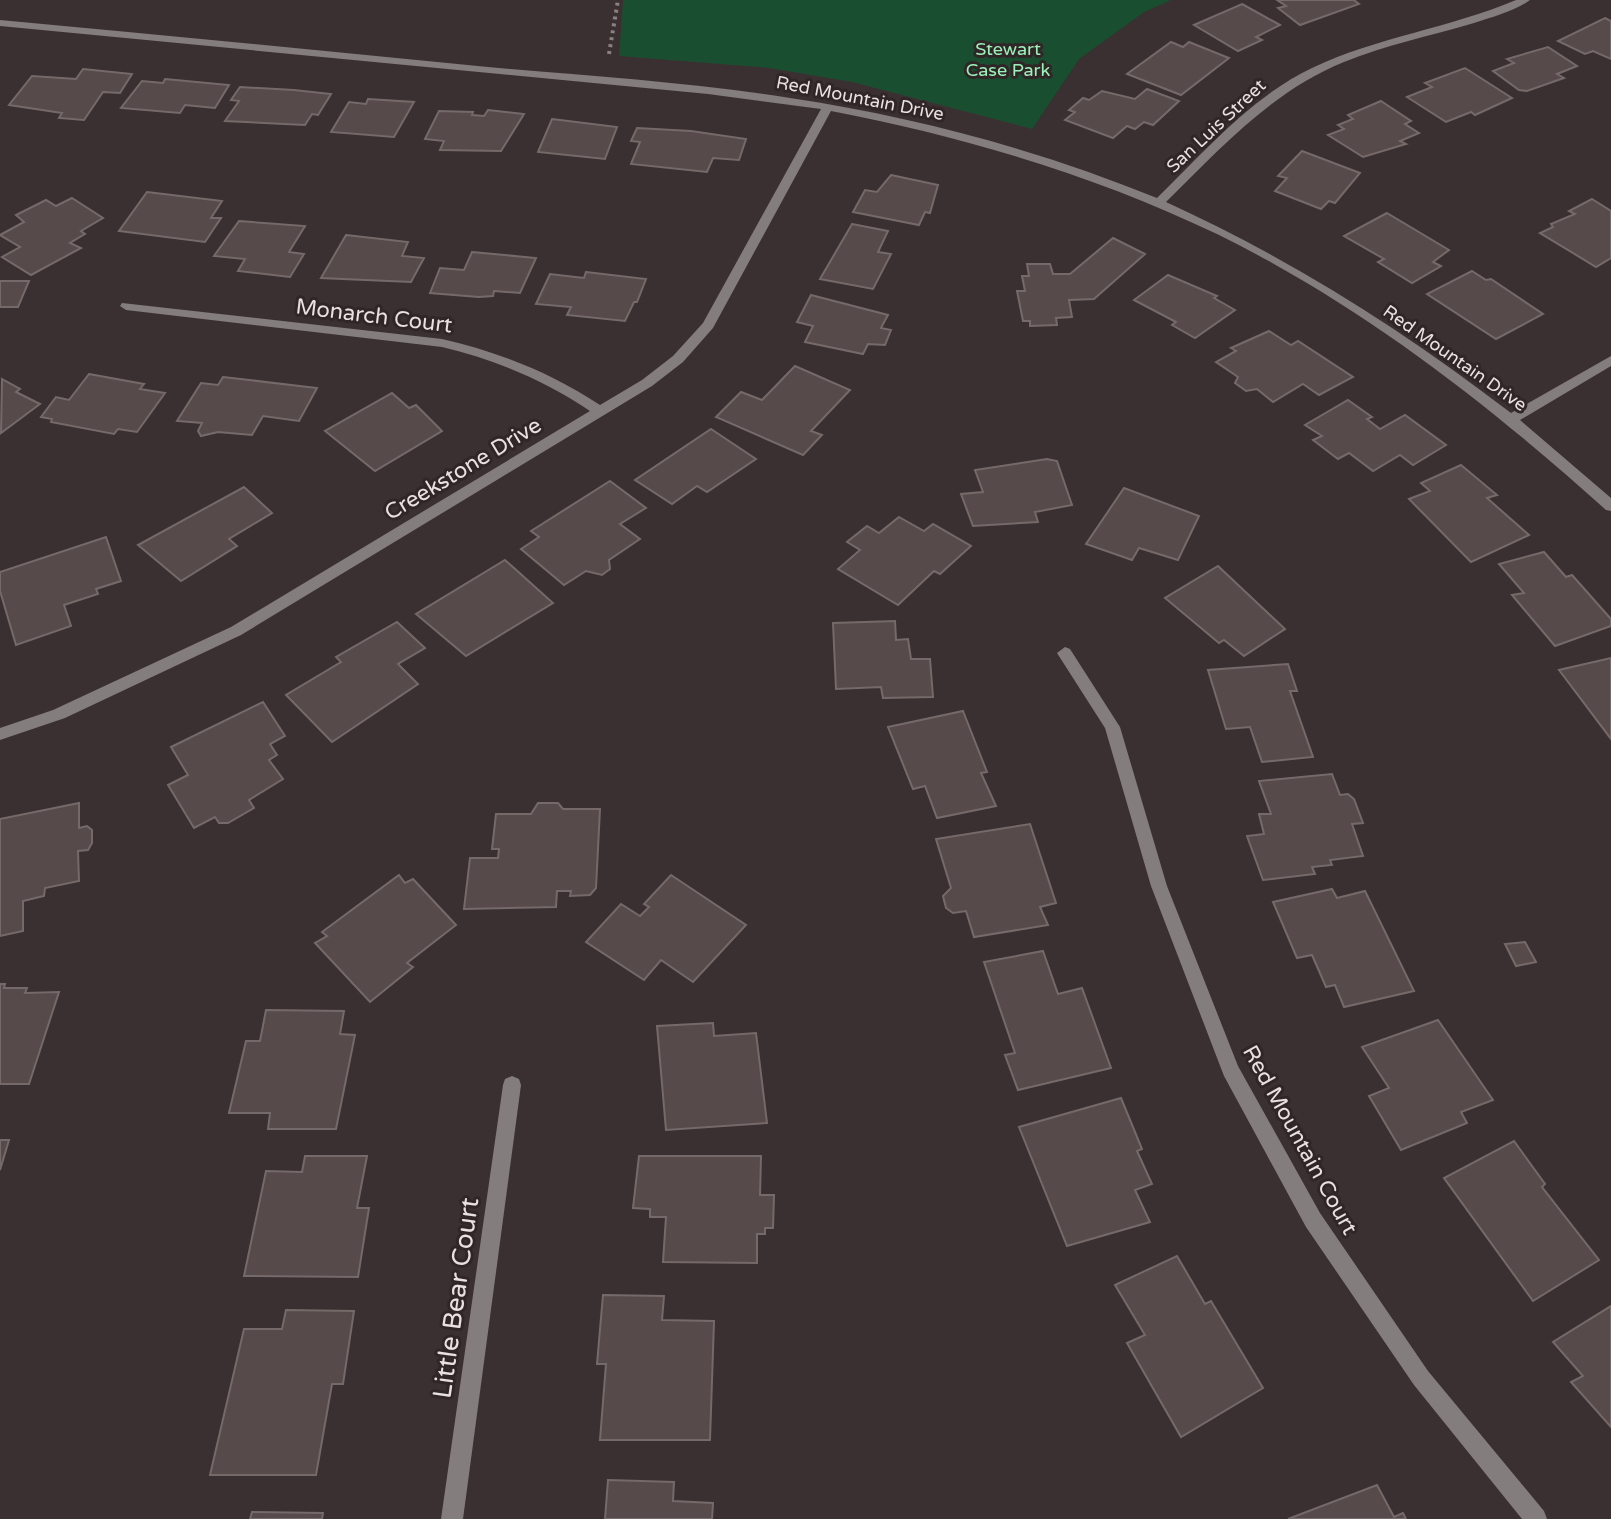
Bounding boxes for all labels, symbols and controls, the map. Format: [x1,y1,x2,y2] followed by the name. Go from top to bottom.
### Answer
[966,38,1050,81] park label: Stewart Case Park
[774,71,946,125] street label: Red Mountain Drive
[1162,74,1270,177] street label: San Luis Street
[294,293,454,339] street label: Monarch Court
[1379,300,1531,416] street label: Red Mountain Drive
[380,412,546,526] street label: Creekstone Drive
[1237,1041,1363,1239] street label: Red Mountain Court
[427,1196,485,1400] street label: Little Bear Court

